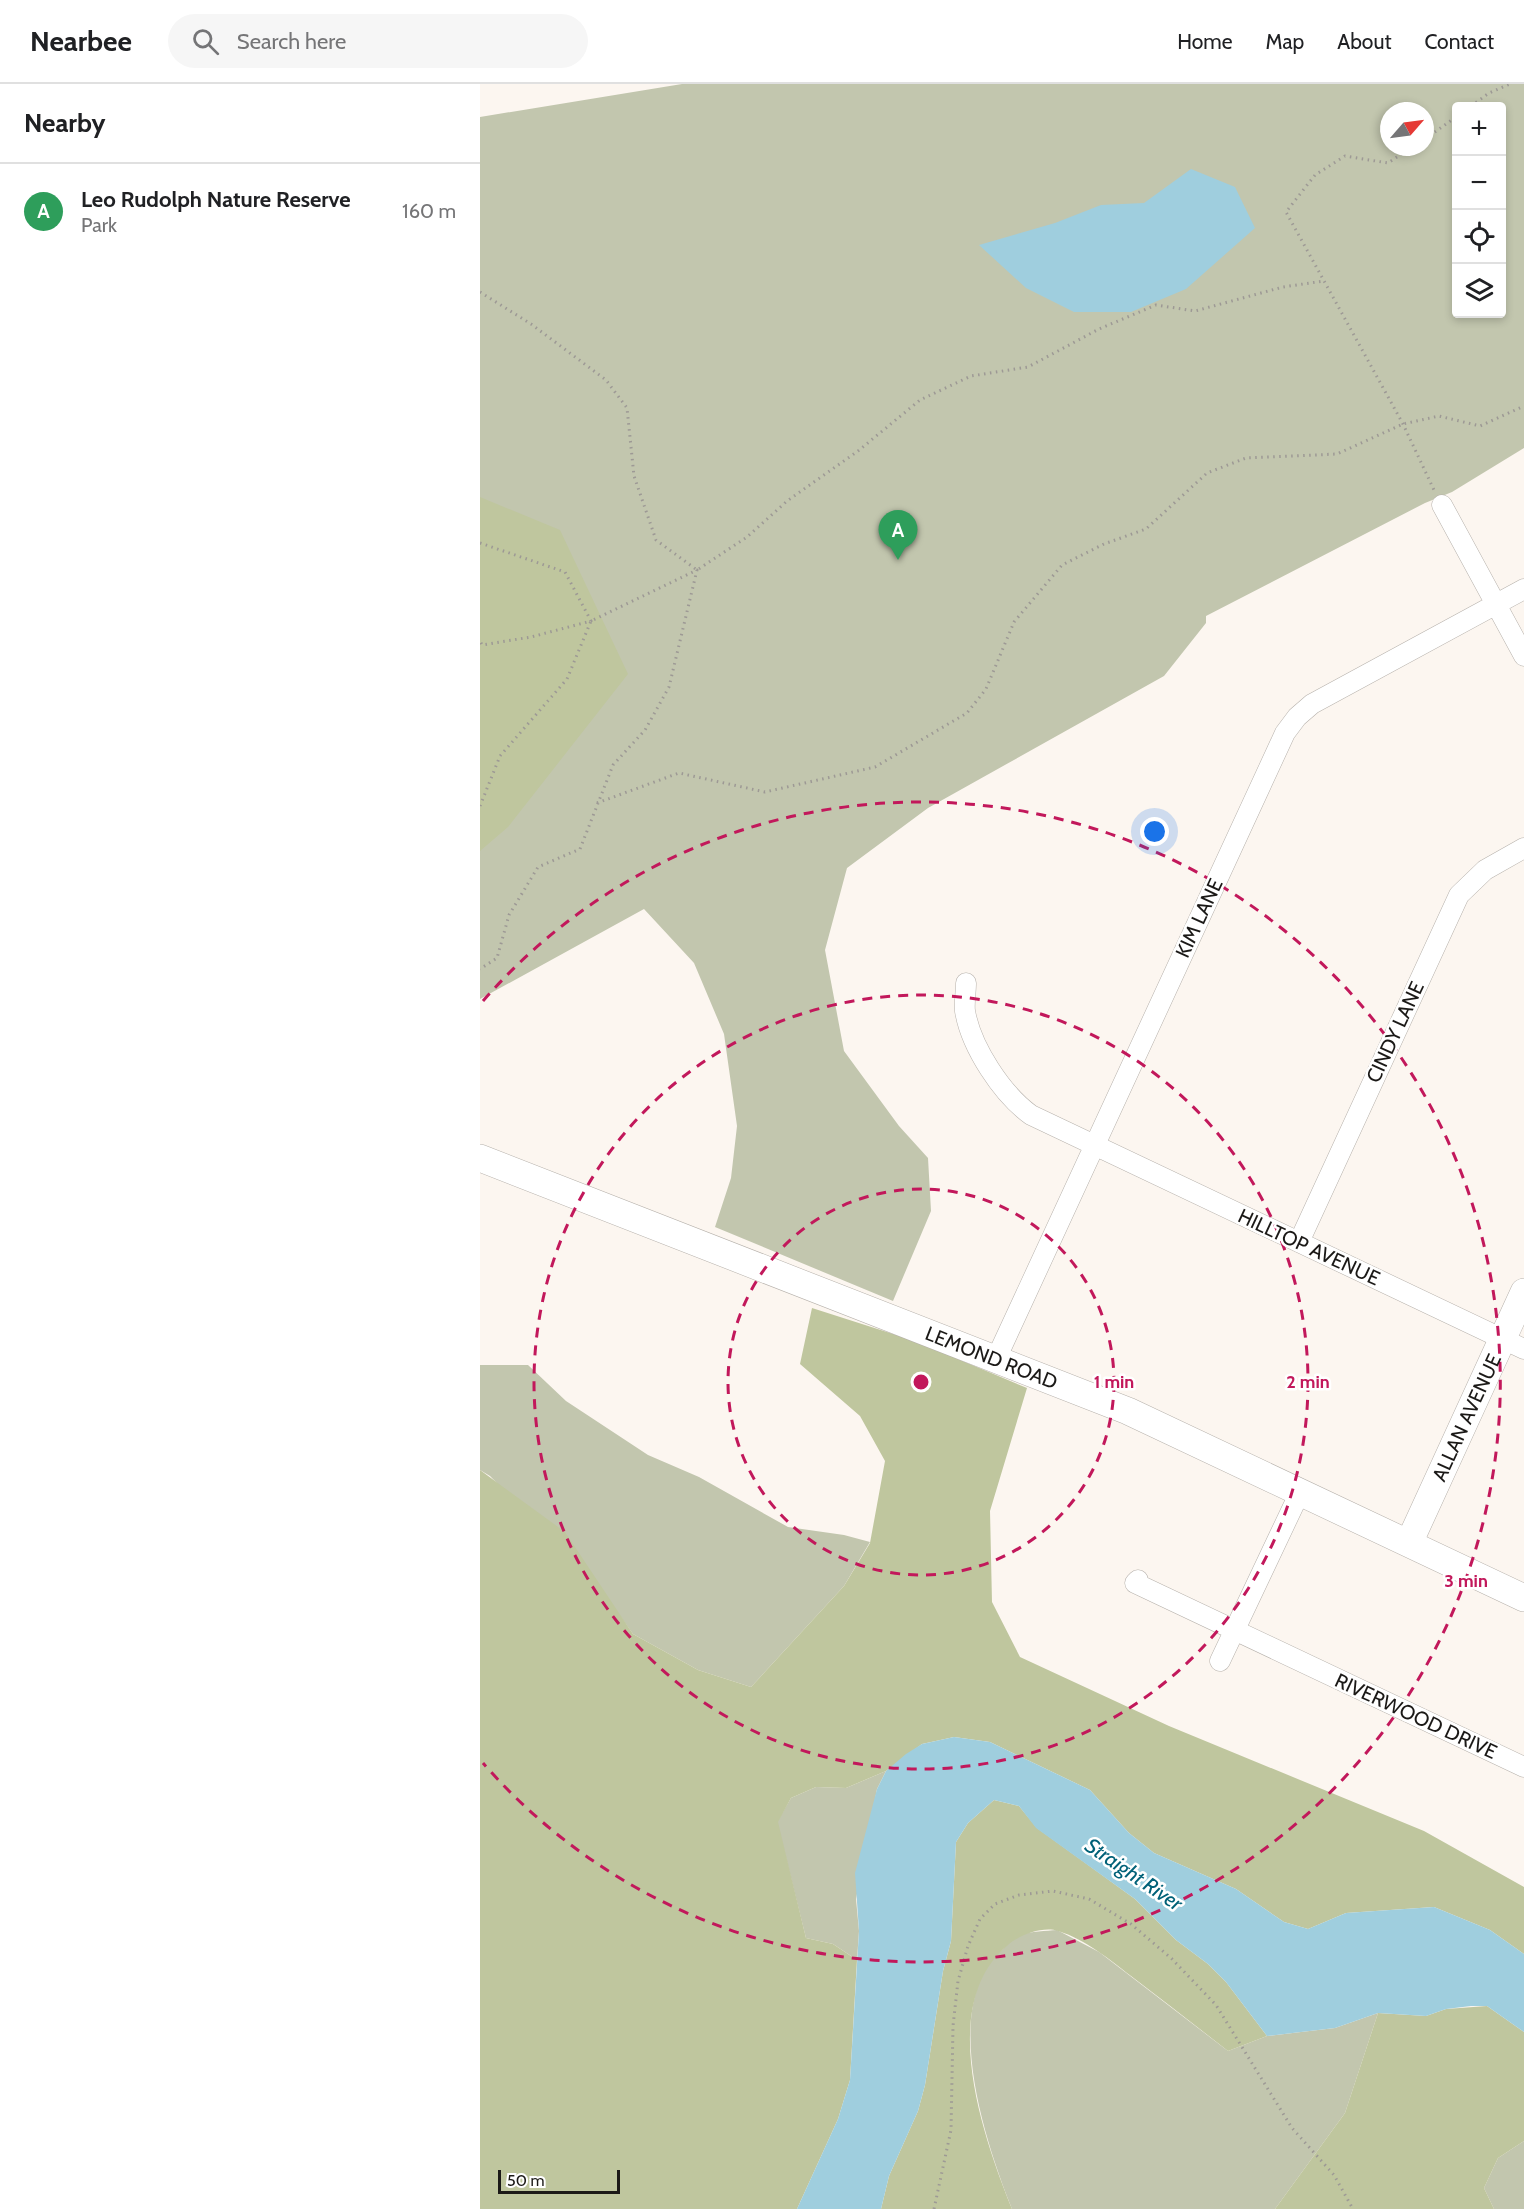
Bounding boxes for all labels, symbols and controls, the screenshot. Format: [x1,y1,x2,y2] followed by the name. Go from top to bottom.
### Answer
[168,14,588,68] search box
[30,24,132,58] text: Nearbee
[189,25,222,58] icon: search
[237,28,346,55] text: Search here
[1177,29,1233,54] text: Home
[1266,29,1304,54] text: Map
[1337,29,1391,54] text: About
[1424,29,1494,54] text: Contact
[1380,102,1434,156] north arrow
[1452,102,1506,318] map controls
[1452,102,1506,156] button: +
[24,107,105,139] text: Nearby
[1452,156,1506,210] button: −
[81,186,351,213] text: Leo Rudolph Nature Reserve
[37,199,50,223] text: A
[402,199,456,223] text: 160 m
[1452,210,1506,264] button: locate
[81,213,117,237] text: Park
[1452,264,1506,318] button: layers
[878,510,918,560] pin: A
[1140,817,1169,846] your location
[1170,875,1228,961] street label: KIM LANE
[1361,978,1429,1086] street label: CINDY LANE
[1234,1204,1384,1290] street label: HILLTOP AVENUE
[922,1321,1061,1394] street label: LEMOND ROAD
[1427,1350,1506,1485] street label: ALLAN AVENUE
[1094,1371,1134,1393] text: 1 min
[1286,1371,1330,1393] text: 2 min
[911,1372,931,1392] centre of rings
[1444,1570,1488,1592] text: 3 min
[1331,1668,1501,1764] street label: RIVERWOOD DRIVE
[1081,1832,1189,1916] water label: Straight River
[498,2167,620,2194] scale bar
[507,2171,544,2190] text: 50 m

